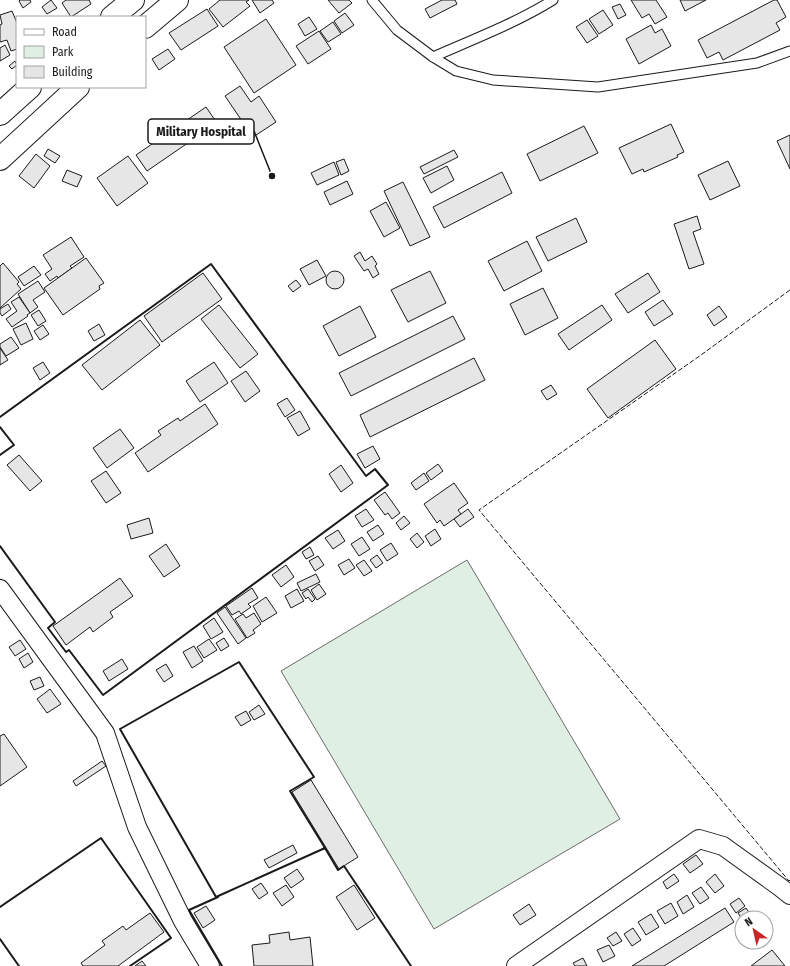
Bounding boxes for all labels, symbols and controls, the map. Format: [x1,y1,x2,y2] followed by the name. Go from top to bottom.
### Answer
[16,16,146,88] legend
[52,25,77,39] text: Road
[52,45,74,59] text: Park
[52,65,93,79] text: Building
[148,119,254,144] callout: Military Hospital
[156,124,246,139] text: Military Hospital
[734,910,774,950] north arrow
[742,915,755,929] text: N

